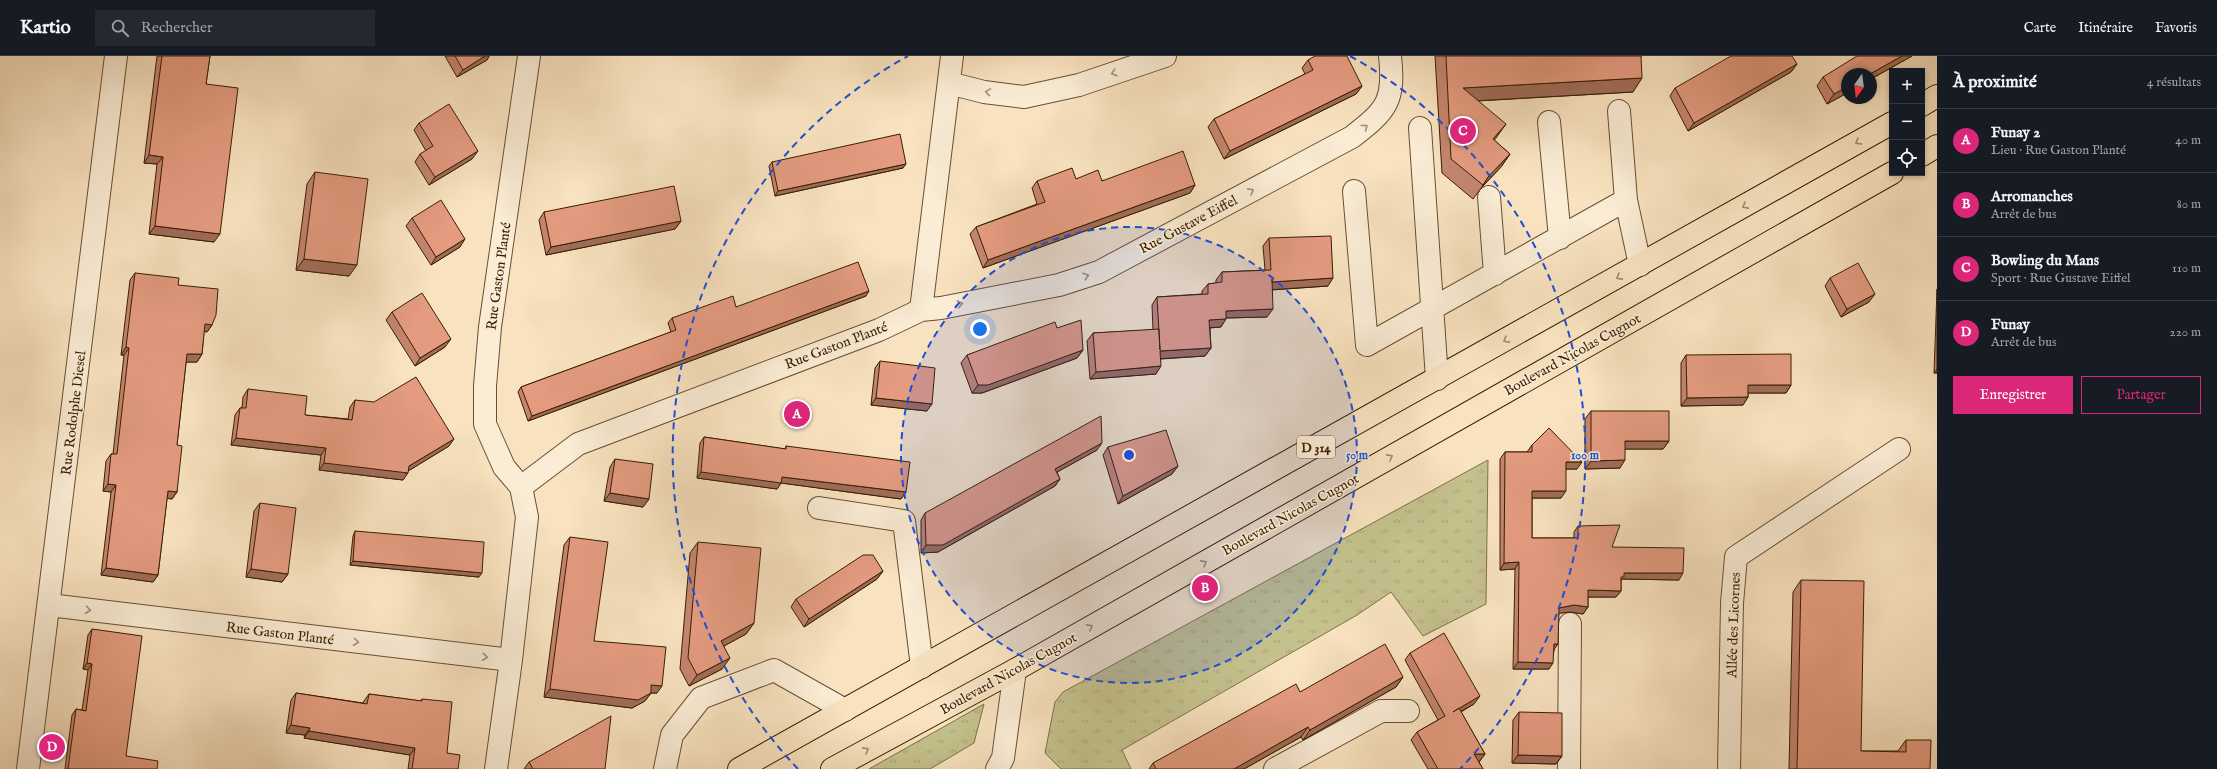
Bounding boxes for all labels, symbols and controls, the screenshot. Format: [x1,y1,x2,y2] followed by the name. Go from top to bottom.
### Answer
[95,10,375,46] search box
[20,16,71,40] text: Kartio
[109,17,131,39] icon: search
[141,18,212,37] text: Rechercher
[2024,19,2056,37] text: Carte
[2078,19,2133,37] text: Itinéraire
[2155,19,2197,37] text: Favoris
[1111,68,1118,77] one-way arrow
[1841,68,1877,104] north arrow
[1889,68,1925,176] map controls
[1889,68,1925,104] button: +
[1953,72,2037,93] text: À proximité
[2147,74,2201,91] text: 4 résultats
[985,88,991,97] one-way arrow
[1889,104,1925,140] button: −
[1450,116,1476,146] pin: C
[1991,123,2040,142] text: Funay 2
[1360,125,1367,132] one-way arrow
[1962,132,1970,149] text: A
[2175,132,2201,149] text: 40 m
[1855,138,1862,145] one-way arrow
[1889,140,1925,176] button: locate
[1991,142,2126,159] text: Lieu · Rue Gaston Planté
[1991,187,2073,206] text: Arromanches
[1247,188,1255,195] one-way arrow
[1136,191,1241,258] street label: Rue Gustave Eiffel
[1962,196,1970,213] text: B
[2177,196,2201,213] text: 80 m
[1742,202,1749,209] one-way arrow
[1991,206,2057,223] text: Arrêt de bus
[483,220,516,331] street label: Rue Gaston Planté
[1991,251,2099,270] text: Bowling du Mans
[1961,260,1971,277] text: C
[2172,260,2201,277] text: 110 m
[1991,270,2131,287] text: Sport · Rue Gustave Eiffel
[1083,272,1090,281] one-way arrow
[1616,272,1624,279] one-way arrow
[957,301,963,309] one-way arrow
[1501,310,1644,400] street label: Boulevard Nicolas Cugnot
[1991,315,2030,334] text: Funay
[782,318,891,374] street label: Rue Gaston Planté
[970,319,990,339] your location
[1961,324,1971,341] text: D
[2170,324,2201,341] text: 220 m
[1991,334,2057,351] text: Arrêt de bus
[1503,336,1510,343] one-way arrow
[57,350,91,476] street label: Rue Rodolphe Diesel
[1953,376,2073,414] button: Enregistrer
[2081,376,2201,414] button: Partager
[784,399,810,429] pin: A
[1297,436,1335,458] road number: D 314
[1122,448,1136,462] centre of rings
[1346,448,1369,463] text: 50 m
[1571,448,1600,463] text: 100 m
[1386,455,1393,462] one-way arrow
[1219,470,1362,560] street label: Boulevard Nicolas Cugnot
[1200,560,1207,567] one-way arrow
[1723,572,1745,679] street label: Allée des Licornes
[1192,573,1218,603] pin: B
[85,605,91,614] one-way arrow
[225,618,336,650] street label: Rue Gaston Planté
[1086,624,1094,631] one-way arrow
[937,629,1080,719] street label: Boulevard Nicolas Cugnot
[353,637,359,646] one-way arrow
[482,653,488,662] one-way arrow
[39,732,65,762] pin: D
[862,748,870,755] one-way arrow

